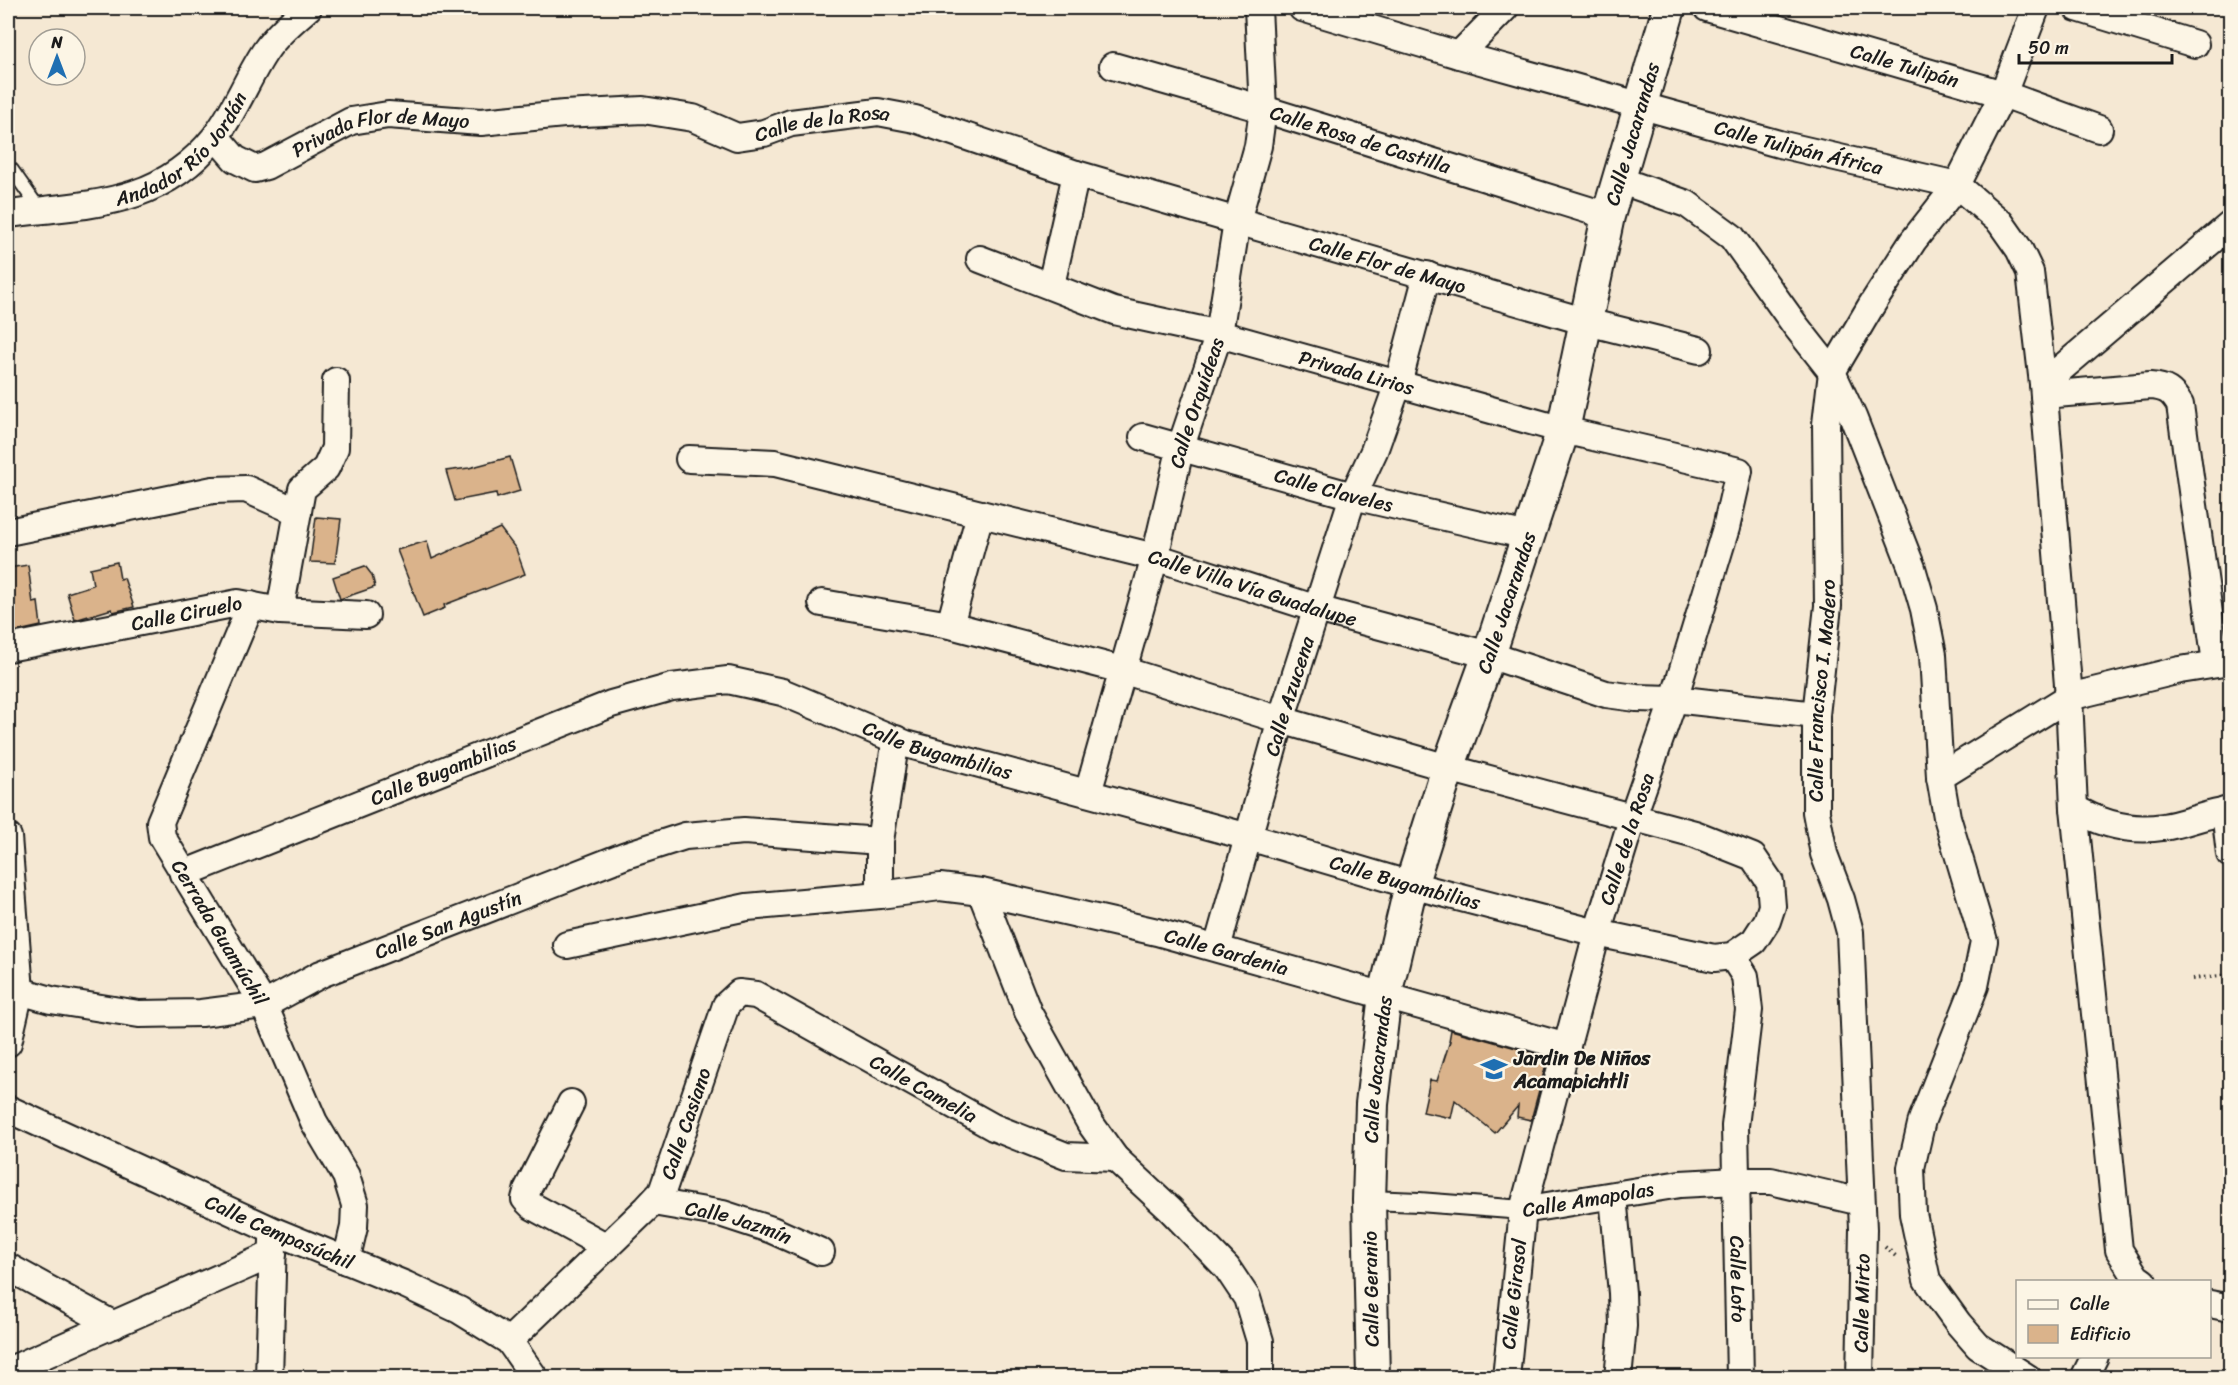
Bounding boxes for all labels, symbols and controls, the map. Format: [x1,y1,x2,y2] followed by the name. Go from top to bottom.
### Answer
[27,27,87,87] north arrow
[2019,27,2172,65] scale bar
[50,28,63,57] text: N
[2028,32,2069,64] text: 50 m
[1846,33,1964,98] street label: Calle Tulipán
[1595,57,1670,210] street label: Calle Jacarandas
[110,85,257,216] street label: Andador Río Jordán
[753,94,893,152] street label: Calle de la Rosa
[1266,95,1456,184] street label: Calle Rosa de Castilla
[285,97,471,167] street label: Privada Flor de Mayo
[1711,109,1887,185] street label: Calle Tulipán África
[1305,225,1470,304] street label: Calle Flor de Mayo
[1159,332,1234,472] street label: Calle Orquídeas
[1295,340,1419,405] street label: Privada Lirios
[1270,457,1397,522] street label: Calle Claveles
[1466,526,1546,679] street label: Calle Jacarandas
[1144,538,1361,636] street label: Calle Villa Vía Guadalupe
[1799,579,1846,802] street label: Calle Francisco I. Madero
[128,585,245,641] street label: Calle Ciruelo
[1254,631,1325,760] street label: Calle Azucena
[857,710,1017,790] street label: Calle Bugambilias
[365,725,523,816] street label: Calle Bugambilias
[1589,768,1665,910] street label: Calle de la Rosa
[1325,844,1485,920] street label: Calle Bugambilias
[162,852,279,1014] street label: Cerrada Guamúchil
[369,880,527,969] street label: Calle San Agustín
[1160,917,1293,986] street label: Calle Gardenia
[1353,993,1402,1143] street label: Calle Jacarandas
[1513,1041,1651,1099] place label: Jardin De Niños Acamapichtli
[863,1044,984,1133] street label: Calle Camelia
[1479,1054,1509,1084] school or university icon: Jardin De Niños Acamapichtli
[650,1063,721,1184] street label: Calle Casiano
[1520,1171,1657,1227] street label: Calle Amapolas
[199,1184,360,1280] street label: Calle Cempasúchil
[683,1190,798,1254] street label: Calle Jazmín
[1352,1231,1390,1347] street label: Calle Geranio
[1720,1235,1756,1323] street label: Calle Loto
[1491,1236,1537,1351] street label: Calle Girasol
[1843,1253,1880,1353] street label: Calle Mirto
[2016,1280,2211,1358] legend
[2070,1288,2110,1320] text: Calle
[2070,1318,2131,1350] text: Edificio

